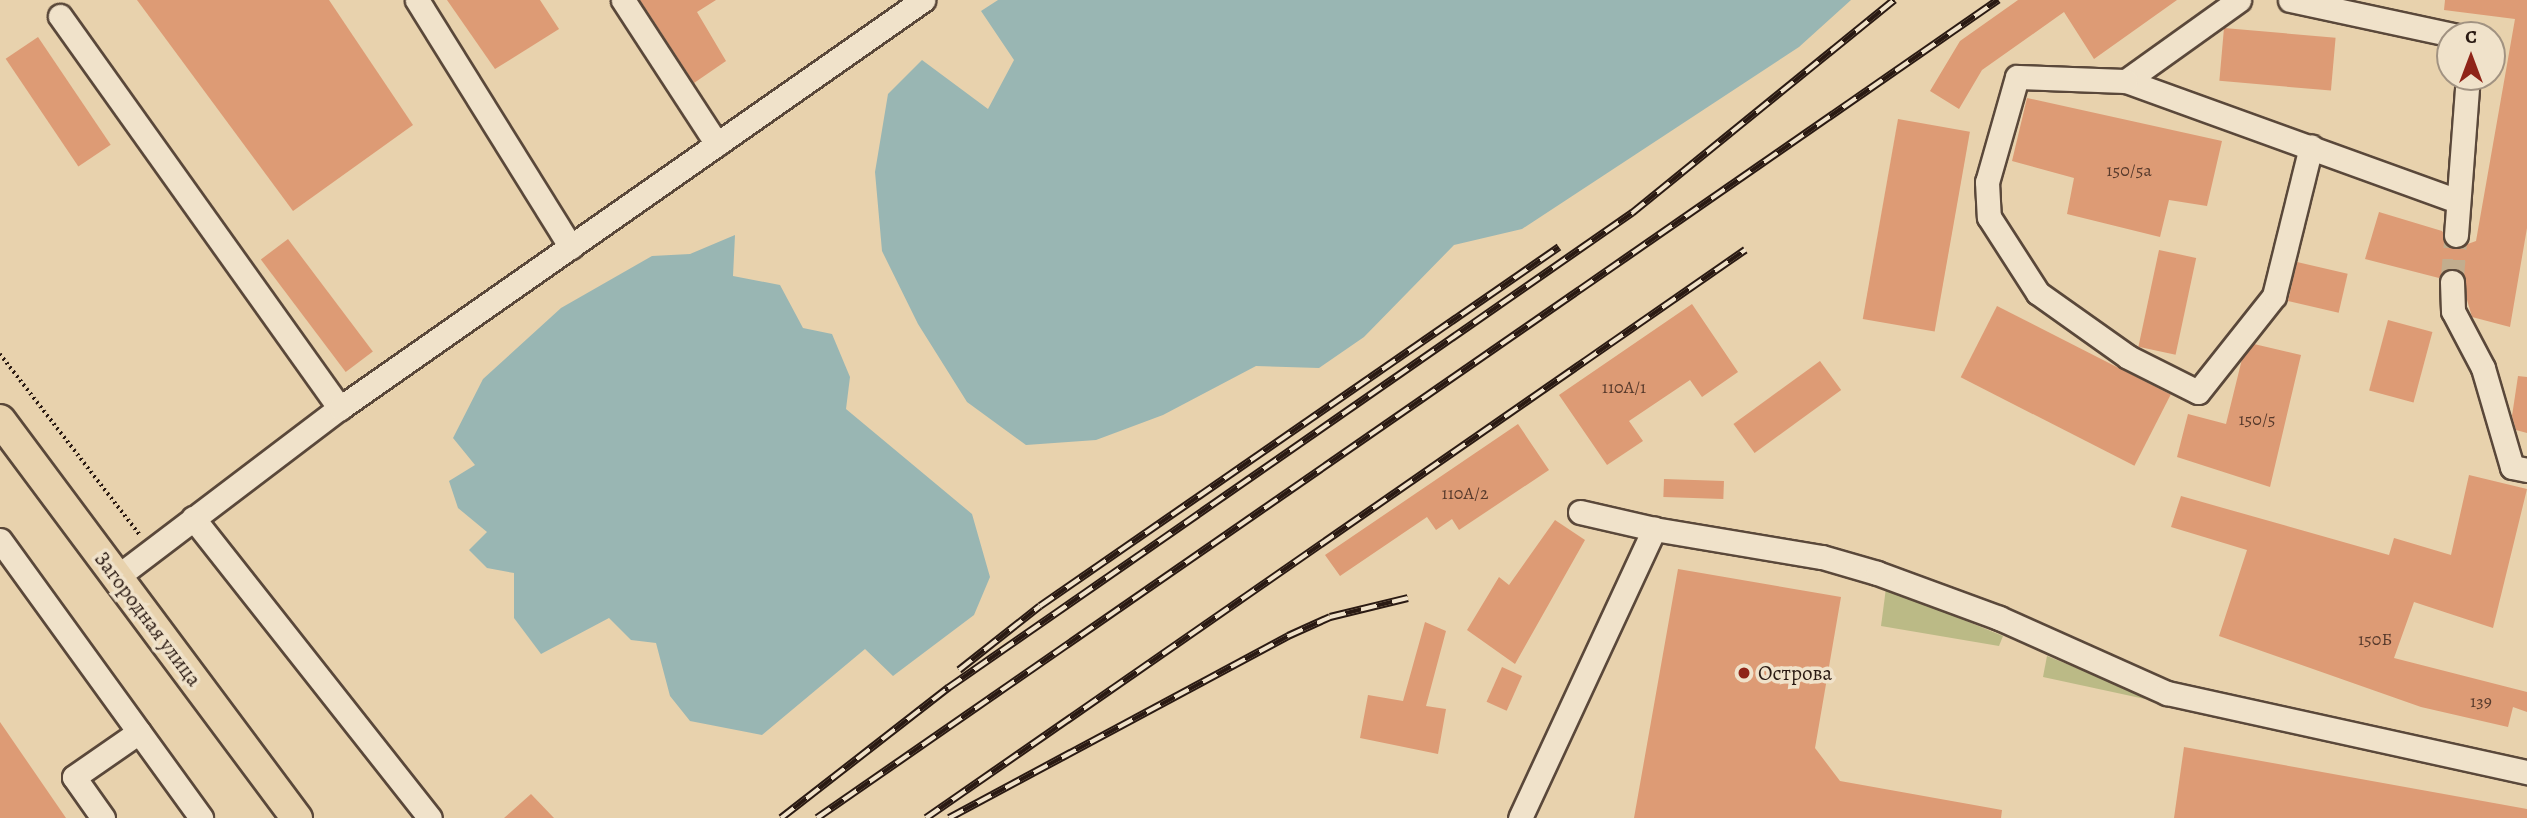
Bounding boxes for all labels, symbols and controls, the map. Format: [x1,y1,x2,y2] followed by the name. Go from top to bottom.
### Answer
[2436,21,2506,91] north arrow
[2465,24,2477,50] text: С
[2106,159,2152,181] house number: 150/5а
[1602,376,1646,398] house number: 110А/1
[2238,408,2276,430] house number: 150/5
[1442,482,1488,504] house number: 110А/2
[89,547,207,691] street label: Загородная улица
[2358,628,2392,650] house number: 150Б
[1758,660,1832,686] place label: Острова
[1736,665,1752,681] marker: Острова
[2470,690,2492,712] house number: 139

